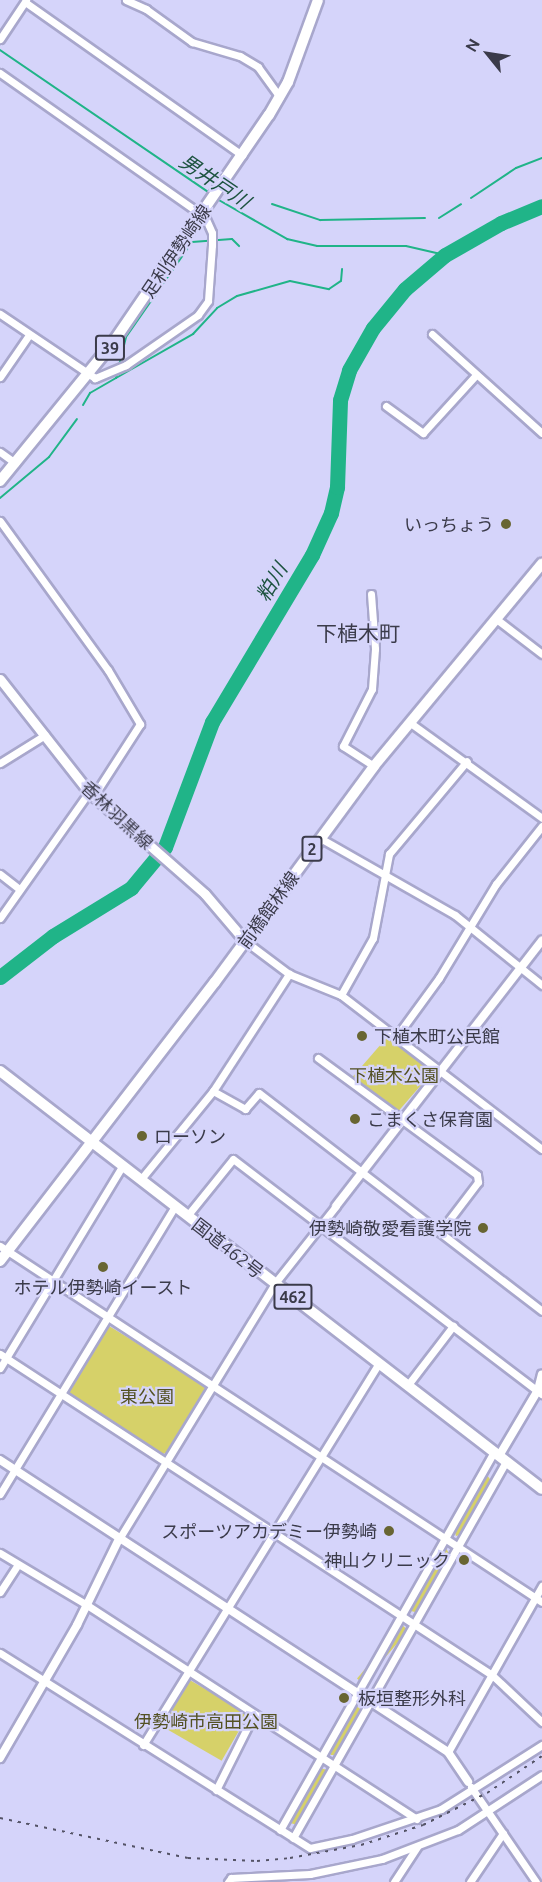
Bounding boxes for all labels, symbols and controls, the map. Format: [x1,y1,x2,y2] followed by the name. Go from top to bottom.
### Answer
[458,24,518,84] north arrow
[462,35,483,55] text: N
[175,149,255,213] water label: 男井戸川
[137,200,215,302] street label: 足利伊勢崎線
[94,335,126,361] road number: 39
[404,513,494,535] place label: いっちょう
[499,517,513,531] marker: いっちょう
[250,559,292,605] water label: 粕川
[316,620,400,646] district label: 下植木町
[77,776,157,854] street label: 香林羽黒線
[300,836,324,862] road number: 2
[233,867,303,953] street label: 前橋館林線
[374,1025,500,1047] place label: 下植木町公民館
[355,1029,369,1043] marker: 下植木町公民館
[349,1064,439,1086] park label: 下植木公園
[367,1108,493,1130] place label: こまくさ保育園
[348,1112,362,1126] marker: こまくさ保育園
[154,1125,226,1147] place label: ローソン
[135,1129,149,1143] marker: ローソン
[188,1213,268,1283] street label: 国道462号
[309,1217,471,1239] place label: 伊勢崎敬愛看護学院
[476,1221,490,1235] marker: 伊勢崎敬愛看護学院
[96,1260,110,1274] marker: ホテル伊勢崎イースト
[13,1276,193,1298] place label: ホテル伊勢崎イースト
[272,1284,314,1310] road number: 462
[120,1385,174,1407] park label: 東公園
[161,1520,377,1542] place label: スポーツアカデミー伊勢崎
[382,1524,396,1538] marker: スポーツアカデミー伊勢崎
[324,1549,450,1571] place label: 神山クリニック
[455,1551,473,1569] marker: 神山クリニック
[358,1687,466,1709] place label: 板垣整形外科
[335,1689,353,1707] marker: 板垣整形外科
[134,1710,278,1732] park label: 伊勢崎市高田公園

